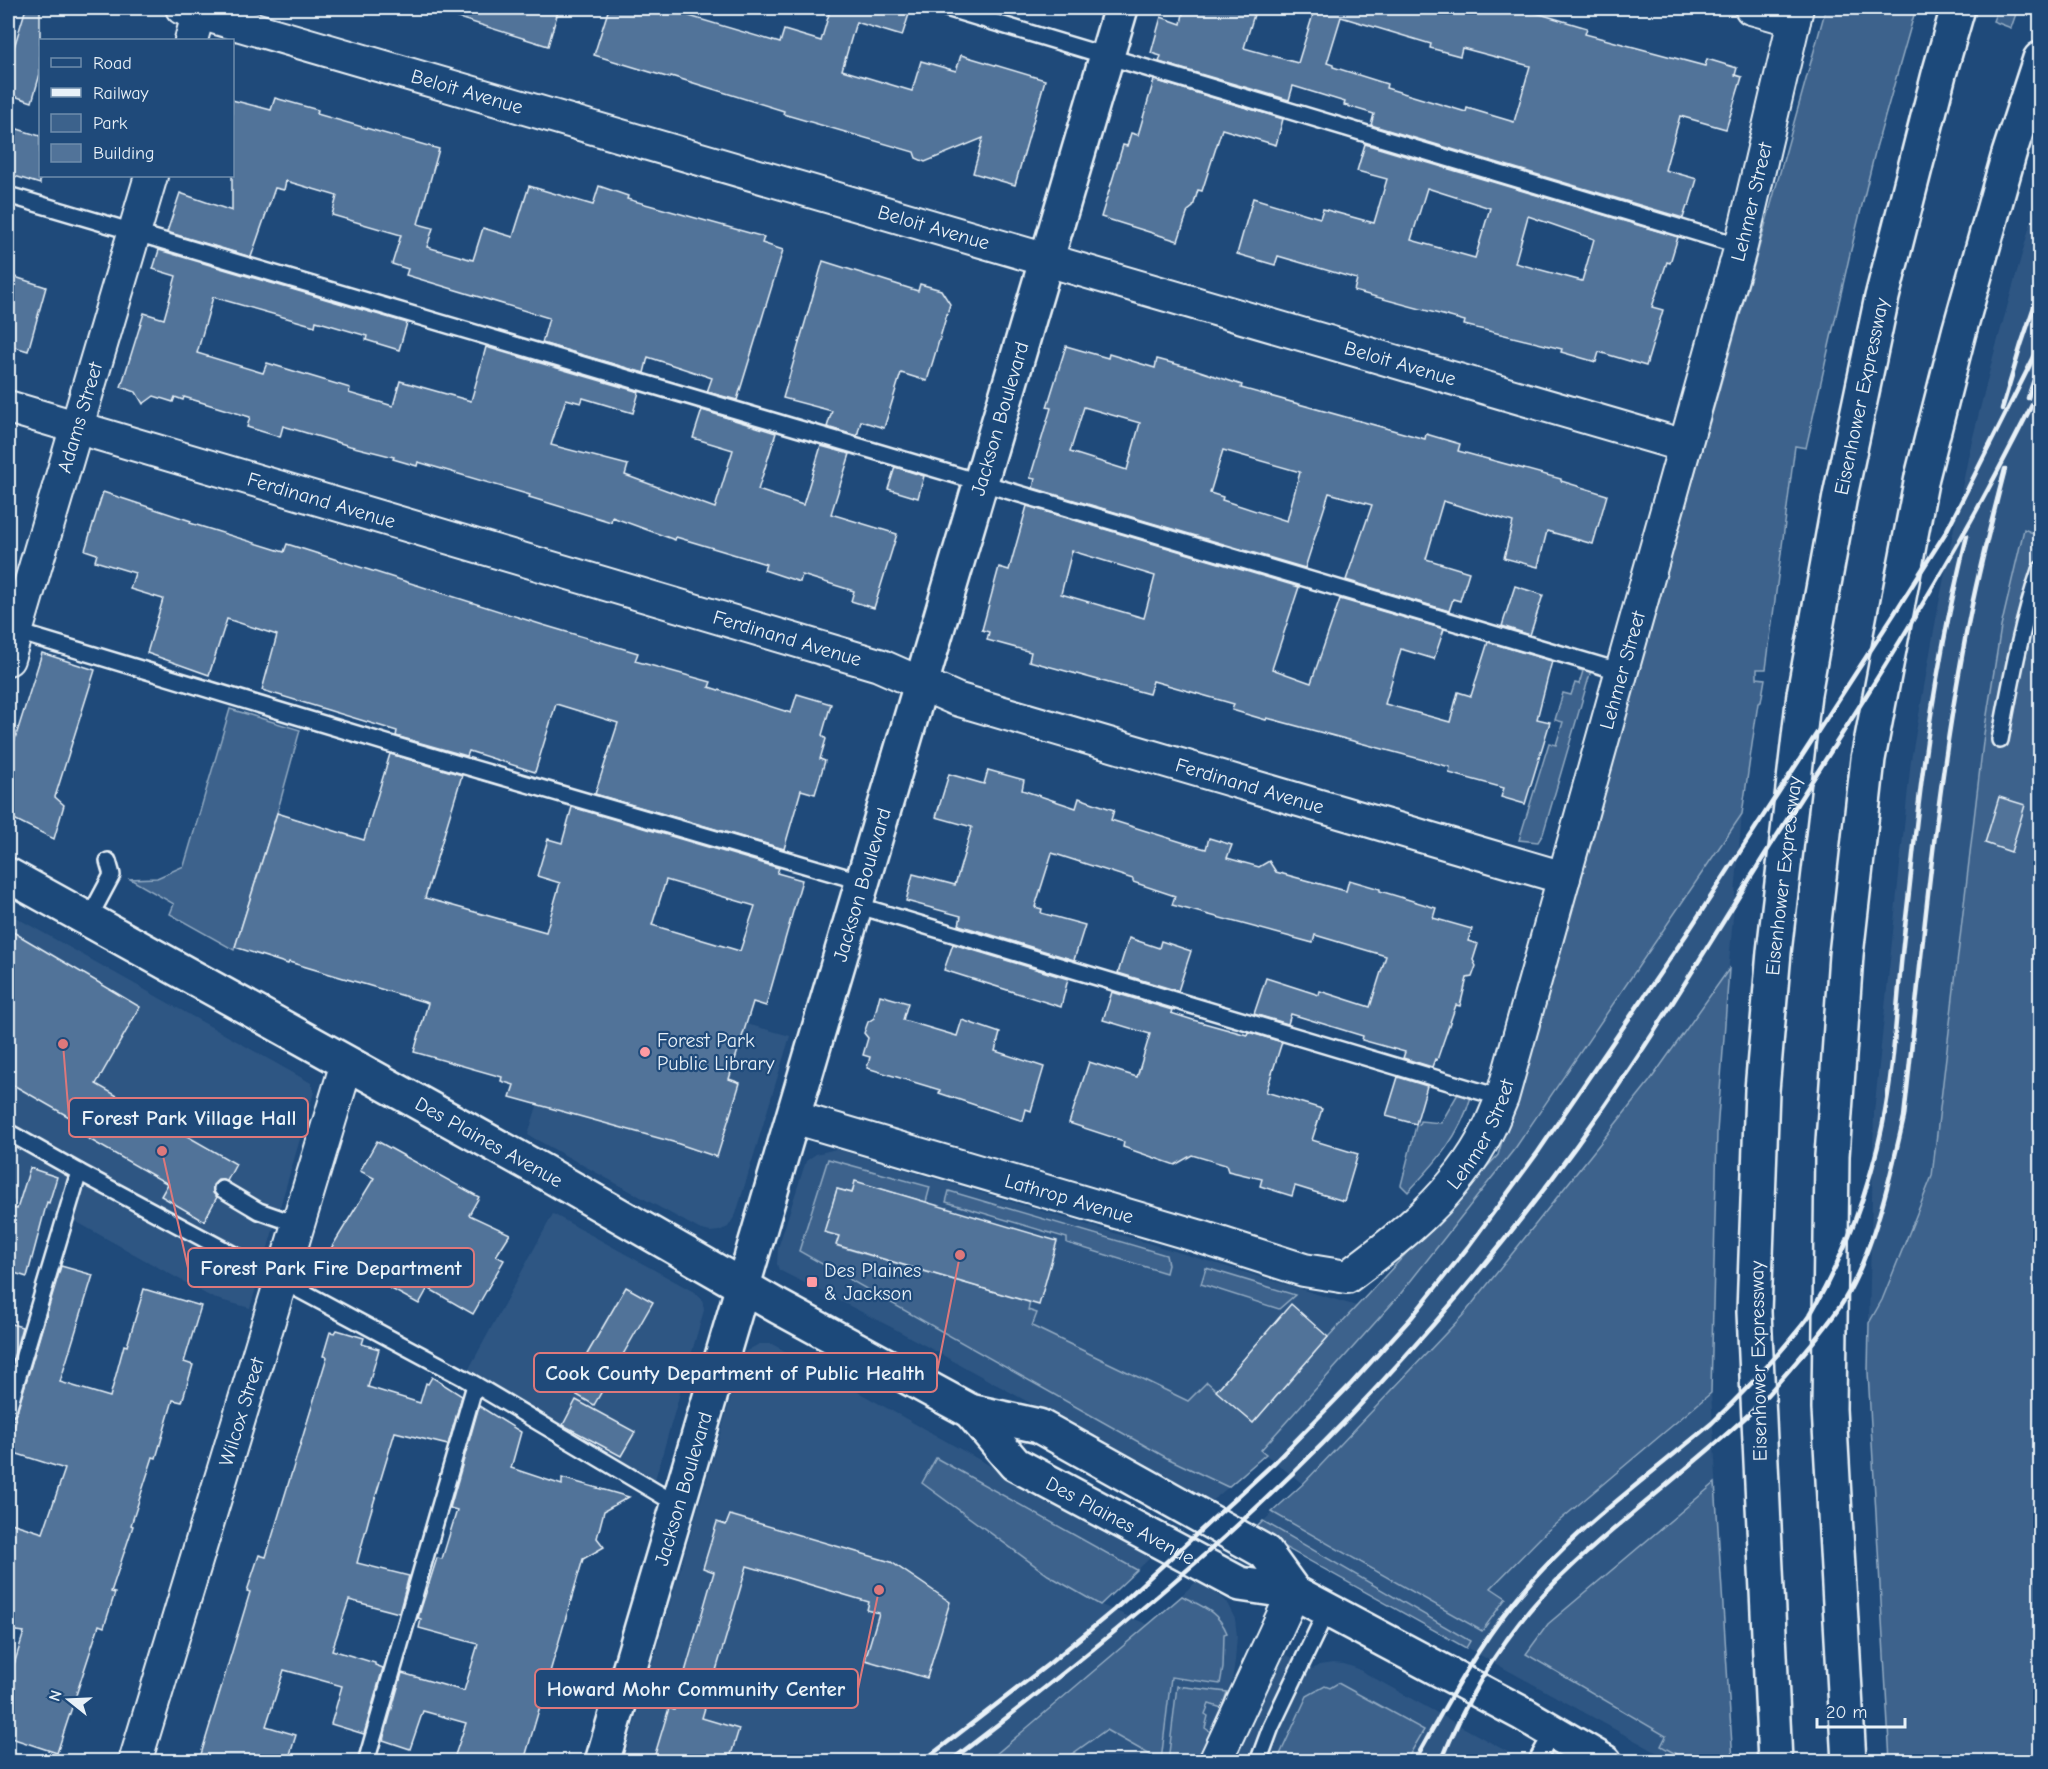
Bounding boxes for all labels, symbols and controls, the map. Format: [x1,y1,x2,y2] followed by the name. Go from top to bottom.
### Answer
[39,39,234,177] legend
[93,53,132,74] text: Road
[408,64,526,119] street label: Beloit Avenue
[93,83,150,104] text: Railway
[93,113,128,134] text: Park
[1726,139,1777,264] street label: Lehmer Street
[93,143,155,164] text: Building
[875,200,992,255] street label: Beloit Avenue
[1830,296,1894,497] street label: Eisenhower Expressway
[1342,336,1459,391] street label: Beloit Avenue
[966,339,1034,498] street label: Jackson Boulevard
[53,358,108,476] street label: Adams Street
[244,468,398,533] street label: Ferdinand Avenue
[710,606,864,671] street label: Ferdinand Avenue
[1595,607,1650,732] street label: Lehmer Street
[1173,753,1327,819] street label: Ferdinand Avenue
[1761,775,1806,976] street label: Eisenhower Expressway
[828,805,896,964] street label: Jackson Boulevard
[657,1029,774,1075] place label: Forest Park Public Library
[638,1045,652,1059] marker: Forest Park Public Library
[1442,1075,1519,1194] street label: Lehmer Street
[411,1092,567,1192] street label: Des Plaines Avenue
[69,1098,308,1137] callout: Forest Park Village Hall
[82,1106,296,1130] text: Forest Park Village Hall
[1002,1169,1136,1228] street label: Lathrop Avenue
[188,1248,474,1287] callout: Forest Park Fire Department
[200,1256,463,1280] text: Forest Park Fire Department
[824,1259,921,1305] place label: Des Plaines & Jackson
[1745,1260,1772,1461] street label: Eisenhower Expressway
[805,1275,819,1289] marker: Des Plaines & Jackson
[534,1353,937,1392] callout: Cook County Department of Public Health
[214,1354,269,1469] street label: Wilcox Street
[545,1361,925,1385] text: Cook County Department of Public Health
[650,1409,717,1569] street label: Jackson Boulevard
[1042,1472,1198,1570] street label: Des Plaines Avenue
[535,1669,858,1708] callout: Howard Mohr Community Center
[39,1670,99,1730] north arrow
[547,1677,846,1701] text: Howard Mohr Community Center
[46,1688,66,1703] text: N
[1817,1691,1906,1729] scale bar
[1826,1702,1867,1723] text: 20 m

